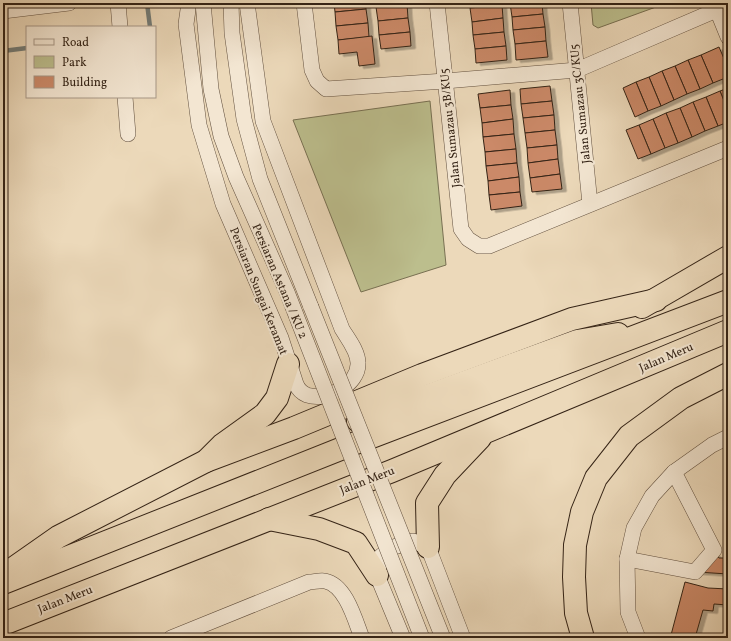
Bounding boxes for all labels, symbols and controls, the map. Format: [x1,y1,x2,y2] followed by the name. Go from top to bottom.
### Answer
[26,26,156,98] legend
[62,35,89,51] text: Road
[567,43,595,165] street label: Jalan Sumazau 3C/KU5
[62,55,87,71] text: Park
[437,67,465,188] street label: Jalan Sumazau 3B/KU5
[62,75,107,91] text: Building
[248,221,311,341] street label: Persiaran Astana / KU 2
[225,225,291,358] street label: Persiaran Sungai Keramat
[637,339,696,377] street label: Jalan Meru
[338,463,397,499] street label: Jalan Meru
[36,582,95,618] street label: Jalan Meru

